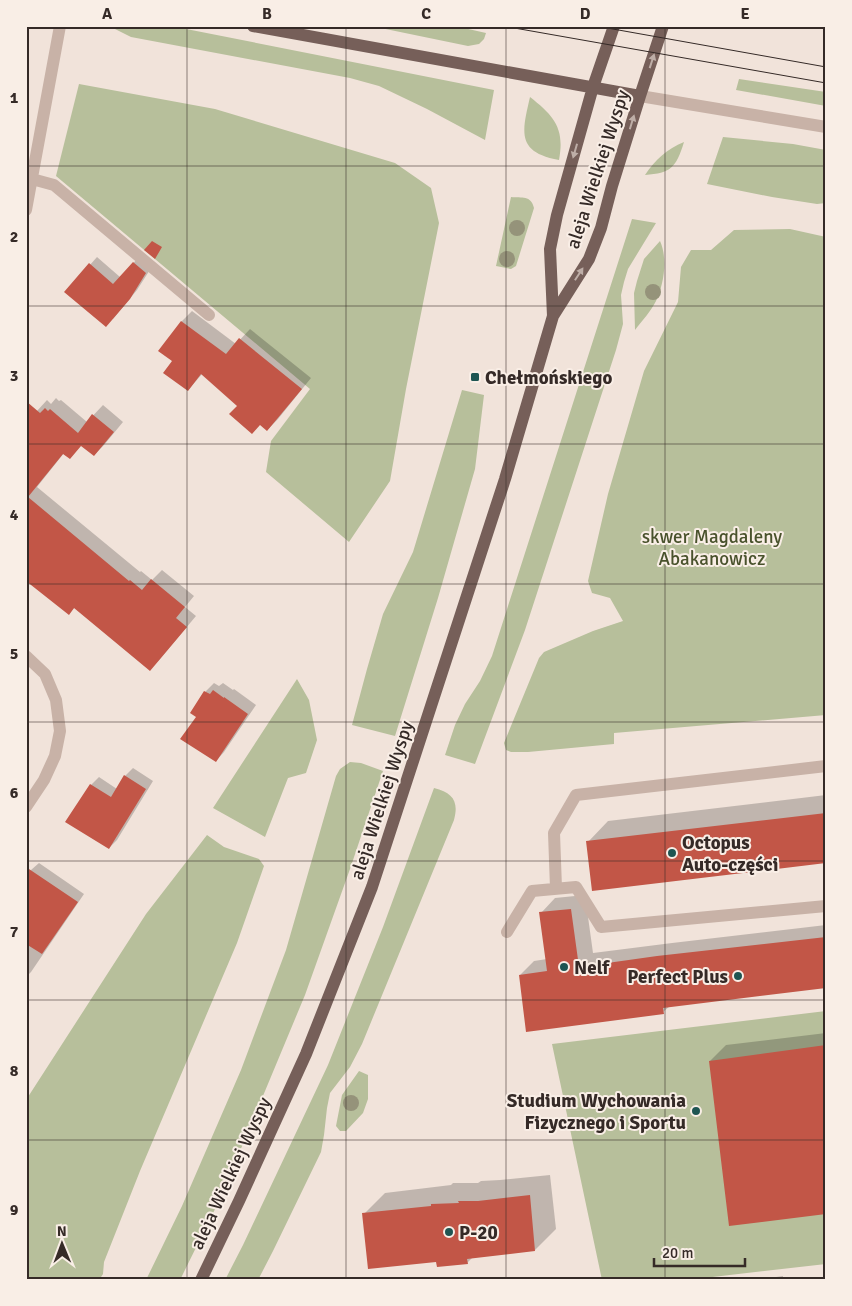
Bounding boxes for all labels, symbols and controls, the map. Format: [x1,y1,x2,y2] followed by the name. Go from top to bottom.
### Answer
[102,4,113,24] text: A
[262,4,272,24] text: B
[421,4,431,24] text: C
[580,4,591,24] text: D
[740,4,750,24] text: E
[648,54,656,69] one-way arrow
[561,87,635,252] street label: aleja Wielkiej Wyspy
[10,88,19,108] text: 1
[629,114,637,129] one-way arrow
[571,144,579,159] one-way arrow
[10,227,18,247] text: 2
[574,268,584,281] one-way arrow
[10,366,18,386] text: 3
[485,366,612,390] place label: Chełmońskiego
[469,371,481,383] marker: Chełmońskiego
[10,505,19,525] text: 4
[642,525,782,571] park label: skwer Magdaleny Abakanowicz
[10,644,18,664] text: 5
[345,718,419,883] street label: aleja Wielkiej Wyspy
[10,783,19,803] text: 6
[682,831,778,877] place label: Octopus Auto-części
[666,847,678,859] marker: Octopus Auto-części
[10,922,19,942] text: 7
[574,956,610,980] place label: Nelf
[558,961,570,973] marker: Nelf
[627,965,728,989] place label: Perfect Plus
[732,970,744,982] marker: Perfect Plus
[10,1061,19,1081] text: 8
[507,1089,686,1135] place label: Studium Wychowania Fizycznego i Sportu
[185,1093,277,1254] street label: aleja Wielkiej Wyspy
[690,1105,702,1117] marker: Studium Wychowania Fizycznego i Sportu
[10,1200,19,1220] text: 9
[38,1218,88,1268] north arrow
[459,1221,498,1245] place label: P-20
[57,1223,67,1240] text: N
[443,1226,455,1238] marker: P-20
[654,1236,746,1268] scale bar
[662,1244,693,1262] text: 20 m

